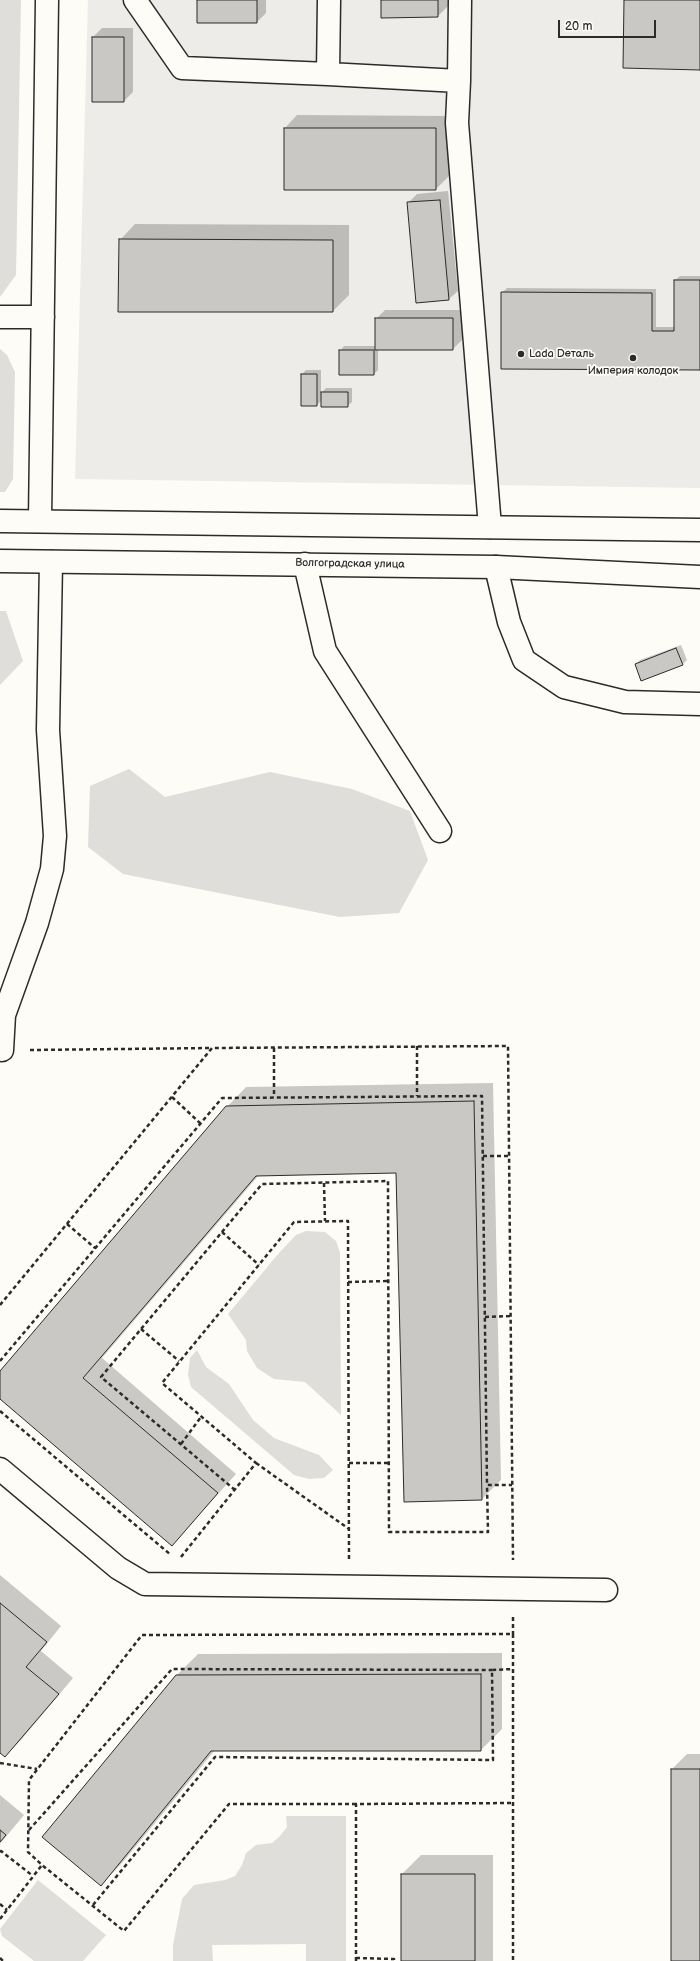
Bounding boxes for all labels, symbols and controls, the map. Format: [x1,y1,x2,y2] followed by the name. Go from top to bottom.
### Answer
[560,12,658,38] scale bar
[565,19,592,34] text: 20 m
[529,347,594,361] place label: Lada Dеталь
[516,349,526,359] marker: Lada Dеталь
[628,353,638,363] marker: Империя колодок
[588,364,678,378] place label: Империя колодок
[295,556,405,572] street label: Волгоградская улица

